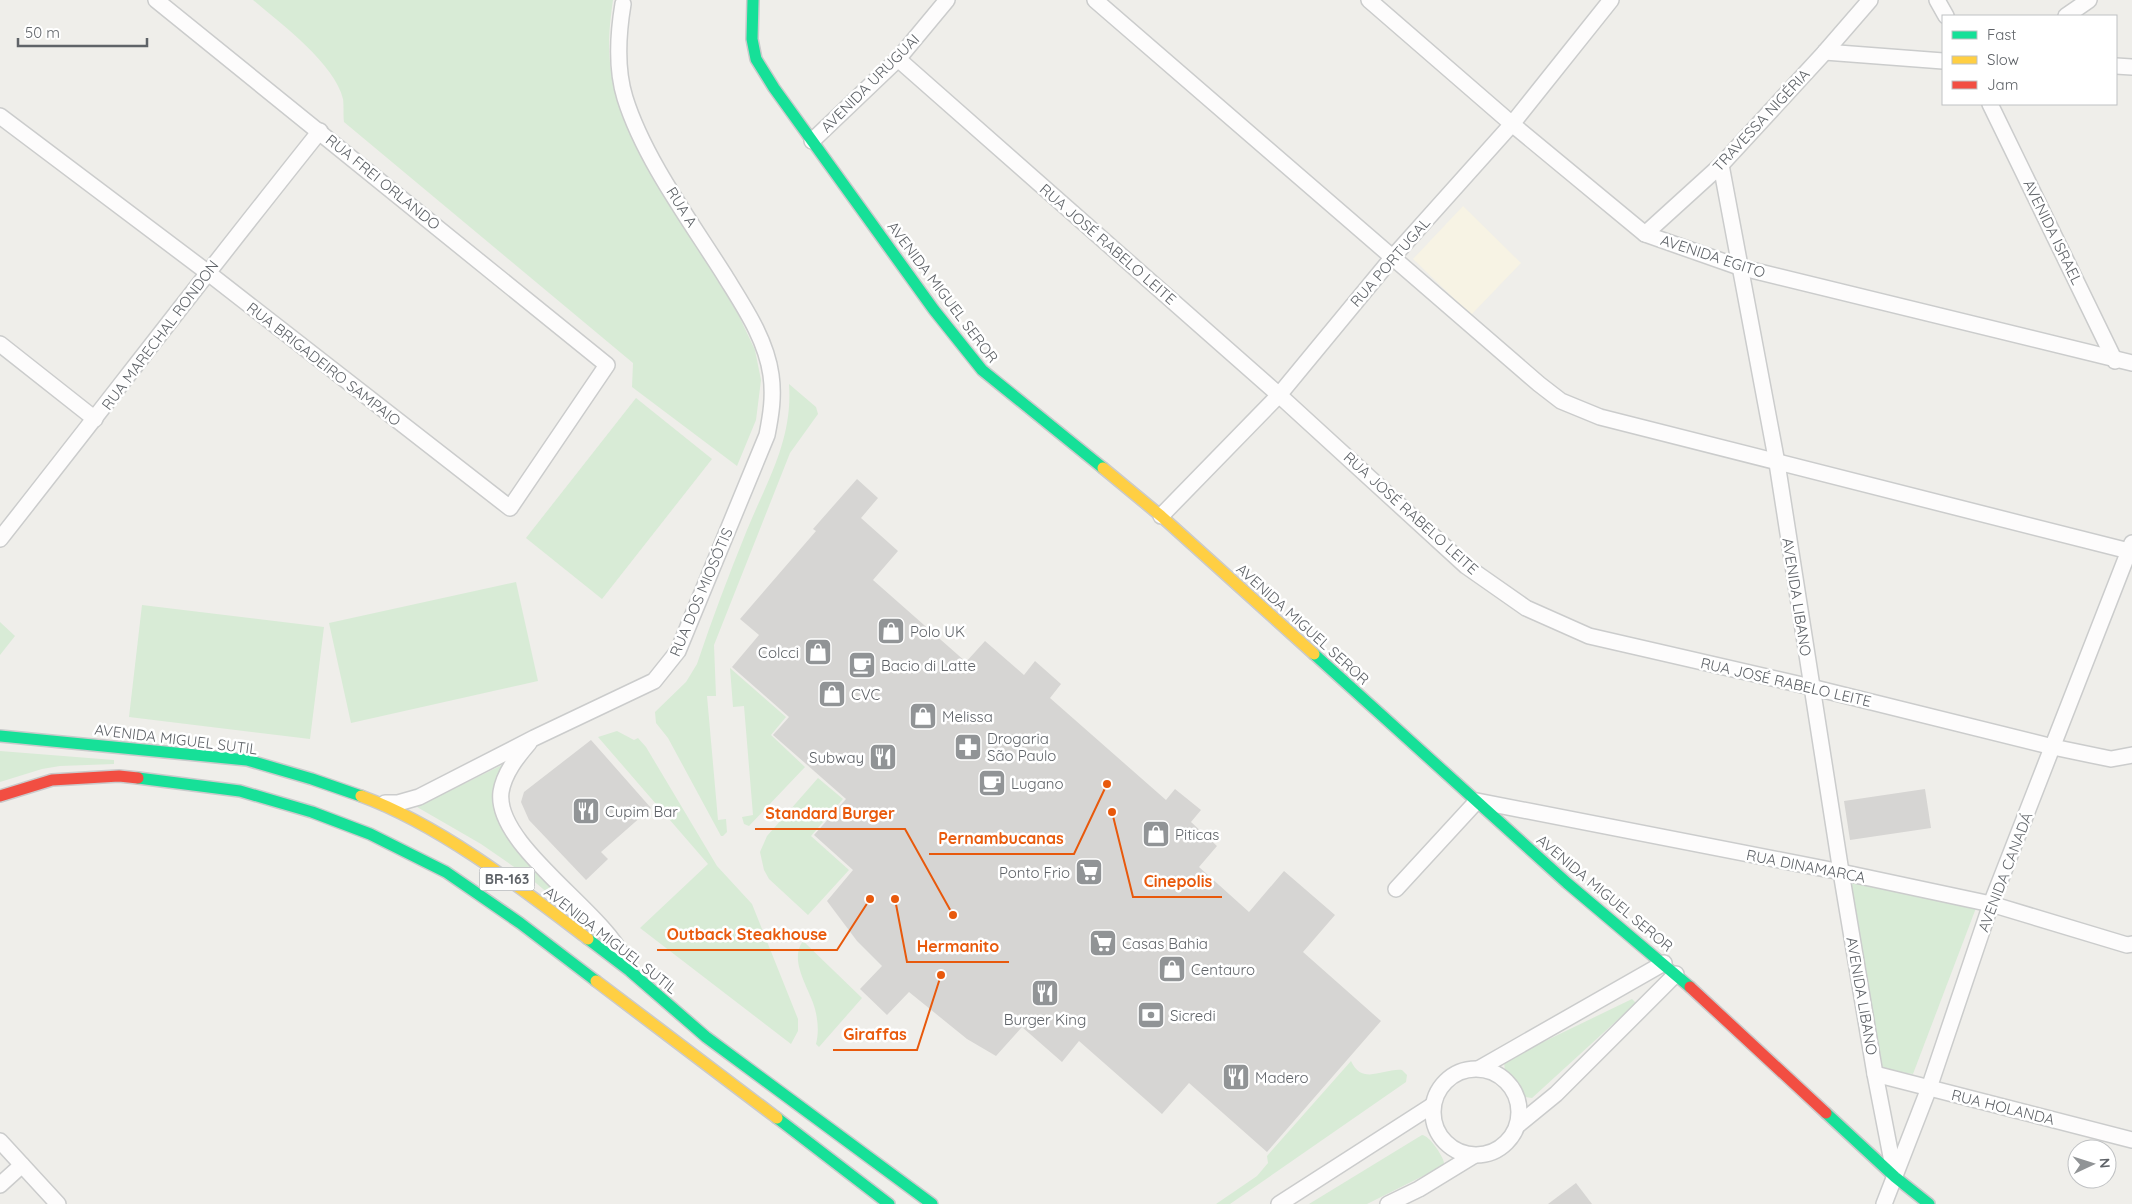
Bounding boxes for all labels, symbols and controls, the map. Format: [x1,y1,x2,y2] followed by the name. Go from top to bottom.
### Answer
[18,15,146,47] scale bar
[1942,15,2117,105] legend
[25,23,60,42] text: 50 m
[1987,25,2016,44] text: Fast
[817,30,923,136] street label: AVENIDA URUGUAI
[1987,50,2019,69] text: Slow
[1708,64,1814,175] street label: TRAVESSA NIGÉRIA
[1987,75,2018,94] text: Jam
[322,130,444,234] street label: RUA FREI ORLANDO
[2019,176,2087,288] street label: AVENIDA ISRAEL
[1036,180,1180,308] street label: RUA JOSÉ RABELO LEITE
[662,183,702,231] street label: RUA A
[1346,213,1434,311] street label: RUA PORTUGAL
[884,217,1002,367] street label: AVENIDA MIGUEL SEROR
[1658,230,1768,282] street label: AVENIDA EGITO
[97,256,223,414] street label: RUA MARECHAL RONDON
[243,298,405,430] street label: RUA BRIGADEIRO SAMPAIO
[1340,447,1482,579] street label: RUA JOSÉ RABELO LEITE
[665,525,737,659] street label: RUA DOS MIOSÓTIS
[1778,536,1816,658] street label: AVENIDA LIBANO
[1233,559,1373,689] street label: AVENIDA MIGUEL SEROR
[876,616,906,646] shop icon: Polo UK
[910,622,965,641] place label: Polo UK
[803,637,833,667] shop icon: Colcci
[758,643,799,662] place label: Colcci
[847,650,877,680] cafe icon: Bacio di Latte
[1699,653,1873,711] street label: RUA JOSÉ RABELO LEITE
[881,656,976,675] place label: Bacio di Latte
[817,679,847,709] shop icon: CVC
[851,685,881,704] place label: CVC
[908,701,938,731] shop icon: Melissa
[942,707,993,726] place label: Melissa
[94,720,258,758] street label: AVENIDA MIGUEL SUTIL
[987,729,1056,765] place label: Drogaria São Paulo
[953,732,983,762] pharmacy icon: Drogaria São Paulo
[868,742,898,772] restaurant icon: Subway
[809,748,864,767] place label: Subway
[977,768,1007,798] cafe icon: Lugano
[1011,774,1063,793] place label: Lugano
[571,796,601,826] restaurant icon: Cupim Bar
[755,798,905,829] callout: Standard Burger
[605,802,678,821] place label: Cupim Bar
[765,803,895,823] text: Standard Burger
[1973,809,2037,935] street label: AVENIDA CANADÁ
[1141,819,1171,849] shop icon: Piticas
[929,823,1074,854] callout: Pernambucanas
[1175,825,1219,844] place label: Piticas
[938,828,1064,848] text: Pernambucanas
[1533,830,1677,956] street label: AVENIDA MIGUEL SEROR
[1745,845,1867,887] street label: RUA DINAMARCA
[1074,857,1104,887] supermarket icon: Ponto Frio
[999,863,1070,882] place label: Ponto Frio
[1133,866,1222,897] callout: Cinepolis
[480,868,534,891] road number: BR-163
[1144,871,1213,891] text: Cinepolis
[541,882,681,998] street label: AVENIDA MIGUEL SUTIL
[657,919,837,950] callout: Outback Steakhouse
[667,924,827,944] text: Outback Steakhouse
[1088,928,1118,958] supermarket icon: Casas Bahia
[907,931,1009,962] callout: Hermanito
[1122,934,1208,953] place label: Casas Bahia
[1842,935,1882,1057] street label: AVENIDA LIBANO
[917,936,999,956] text: Hermanito
[1157,954,1187,984] shop icon: Centauro
[1191,960,1255,979] place label: Centauro
[1030,978,1060,1008] restaurant icon: Burger King
[1136,1000,1166,1030] bank icon: Sicredi
[1170,1006,1216,1025] place label: Sicredi
[1004,1010,1086,1029] place label: Burger King
[833,1019,917,1050] callout: Giraffas
[843,1024,907,1044] text: Giraffas
[1221,1062,1251,1092] restaurant icon: Madero
[1255,1068,1309,1087] place label: Madero
[1949,1085,2057,1129] street label: RUA HOLANDA
[2067,1139,2117,1189] north arrow
[2096,1157,2114,1169] text: N

